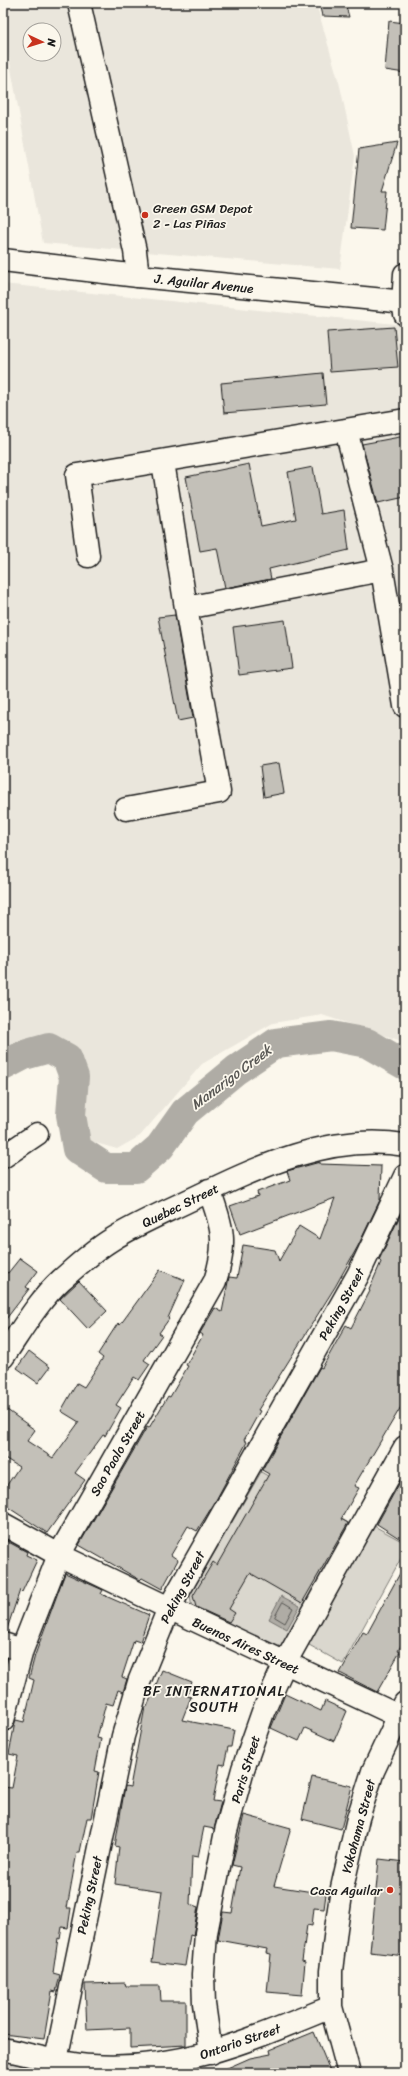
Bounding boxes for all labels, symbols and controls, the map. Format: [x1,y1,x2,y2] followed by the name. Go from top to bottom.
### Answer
[22,22,62,62] north arrow
[42,37,61,48] text: N
[153,197,253,235] place label: Green GSM Depot 2 - Las Piñas
[140,210,150,220] marker: Green GSM Depot 2 - Las Piñas
[152,267,255,300] street label: J. Aguilar Avenue
[185,1037,279,1116] water label: Manarigo Creek
[138,1177,223,1234] street label: Quebec Street
[312,1263,371,1345] street label: Peking Street
[84,1406,151,1500] street label: Sao Paolo Street
[154,1546,212,1628] street label: Peking Street
[188,1611,303,1681] street label: Buenos Aires Street
[143,1679,285,1720] district label: BF INTERNATIONAL SOUTH
[224,1732,267,1806] street label: Paris Street
[335,1776,382,1876] street label: Yokohama Street
[70,1853,109,1937] street label: Peking Street
[310,1879,383,1902] place label: Casa Aguilar
[385,1885,395,1895] marker: Casa Aguilar
[197,2017,284,2066] street label: Ontario Street

